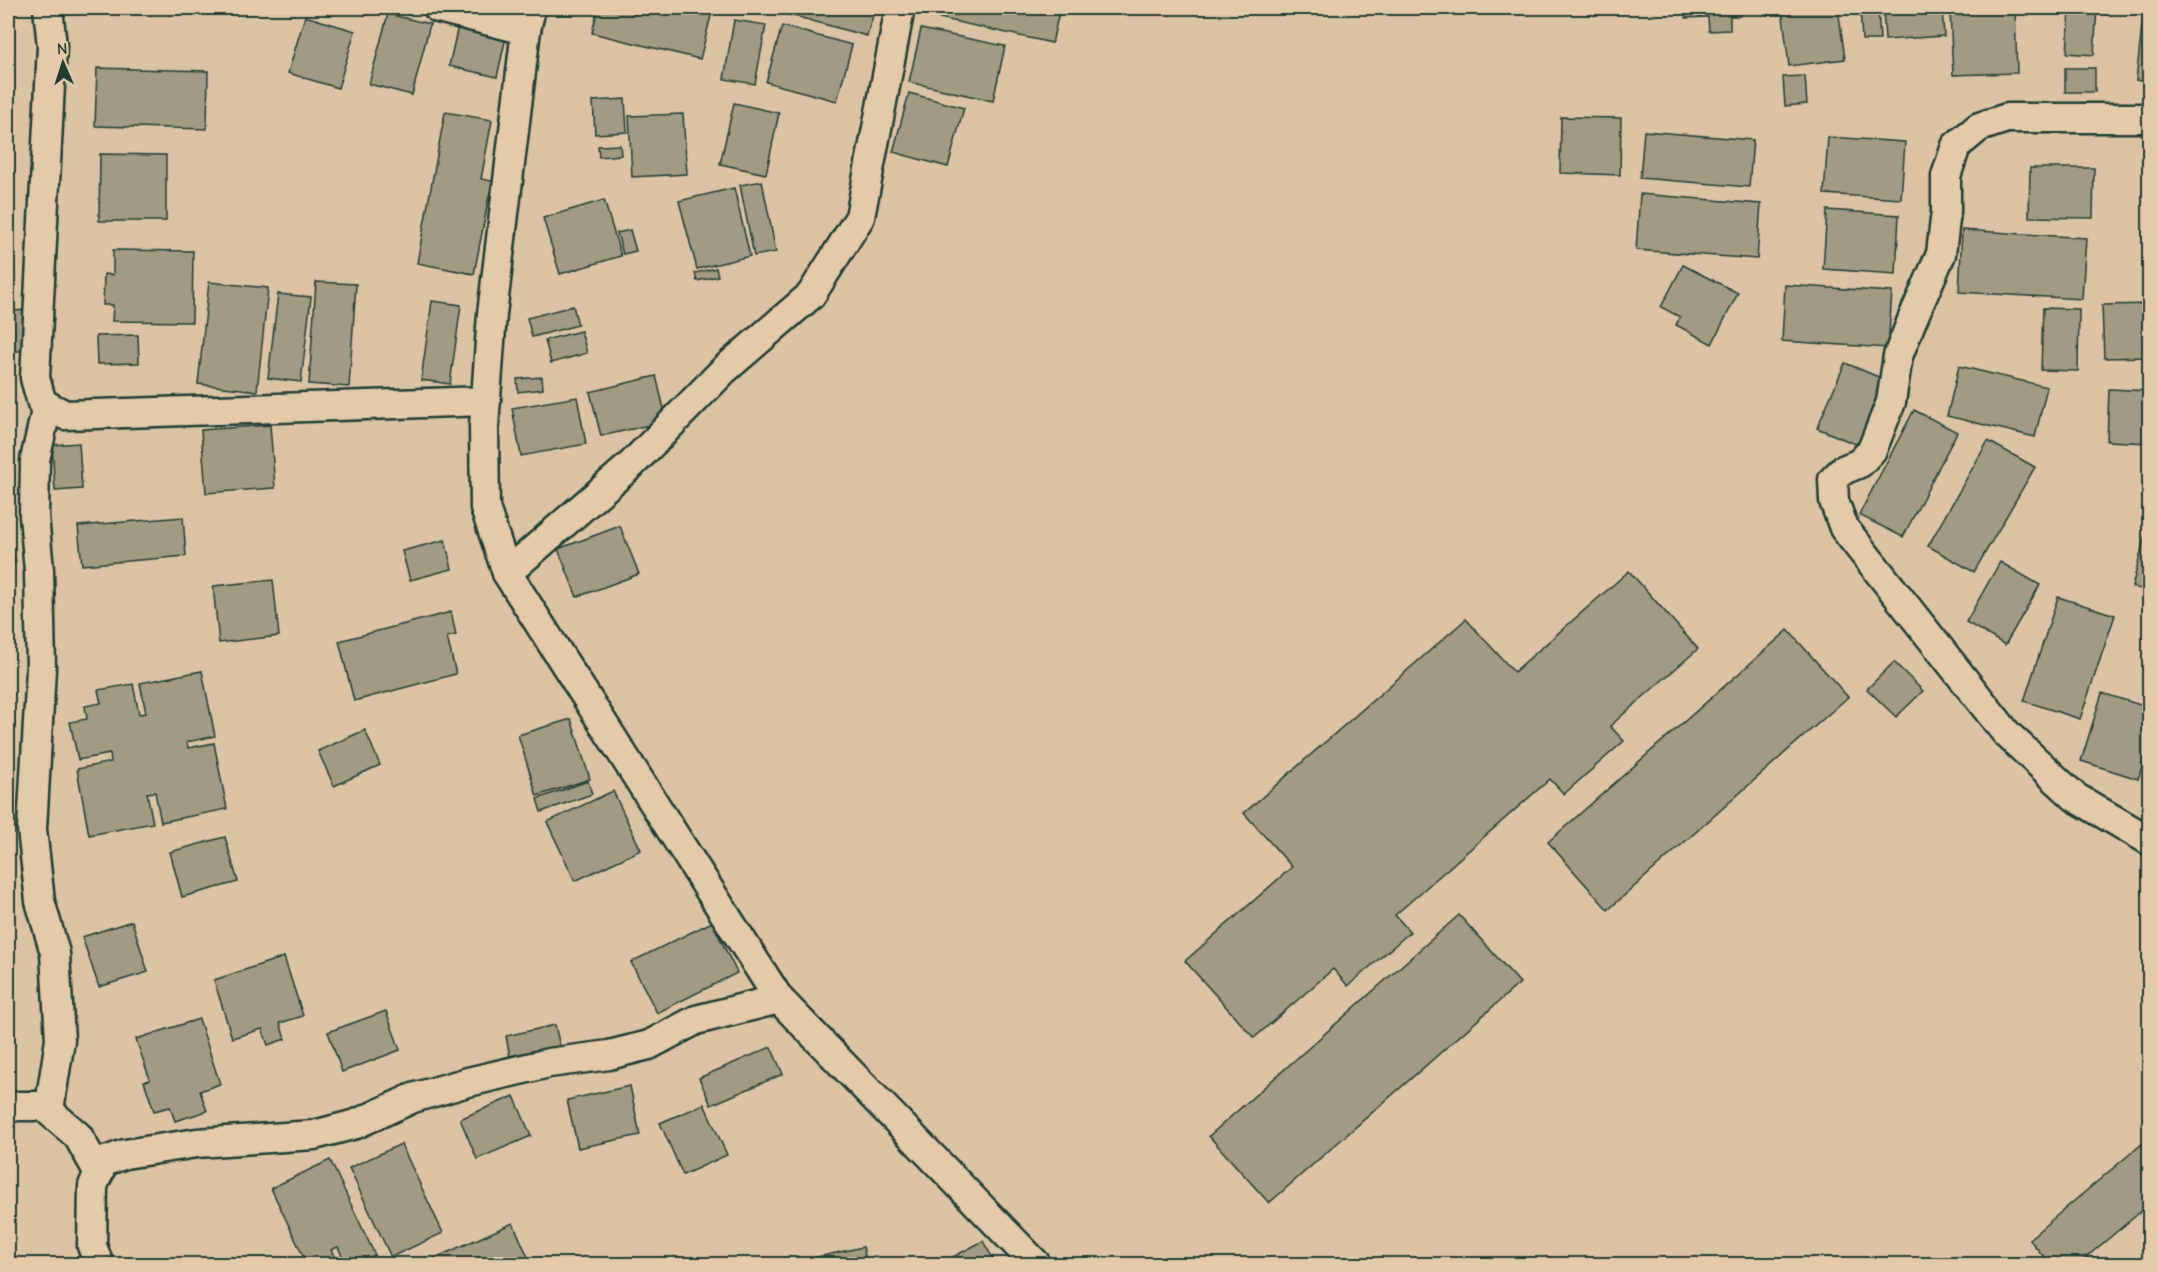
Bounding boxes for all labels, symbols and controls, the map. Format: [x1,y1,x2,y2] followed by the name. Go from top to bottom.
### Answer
[33,33,93,93] north arrow
[57,40,68,58] text: N

